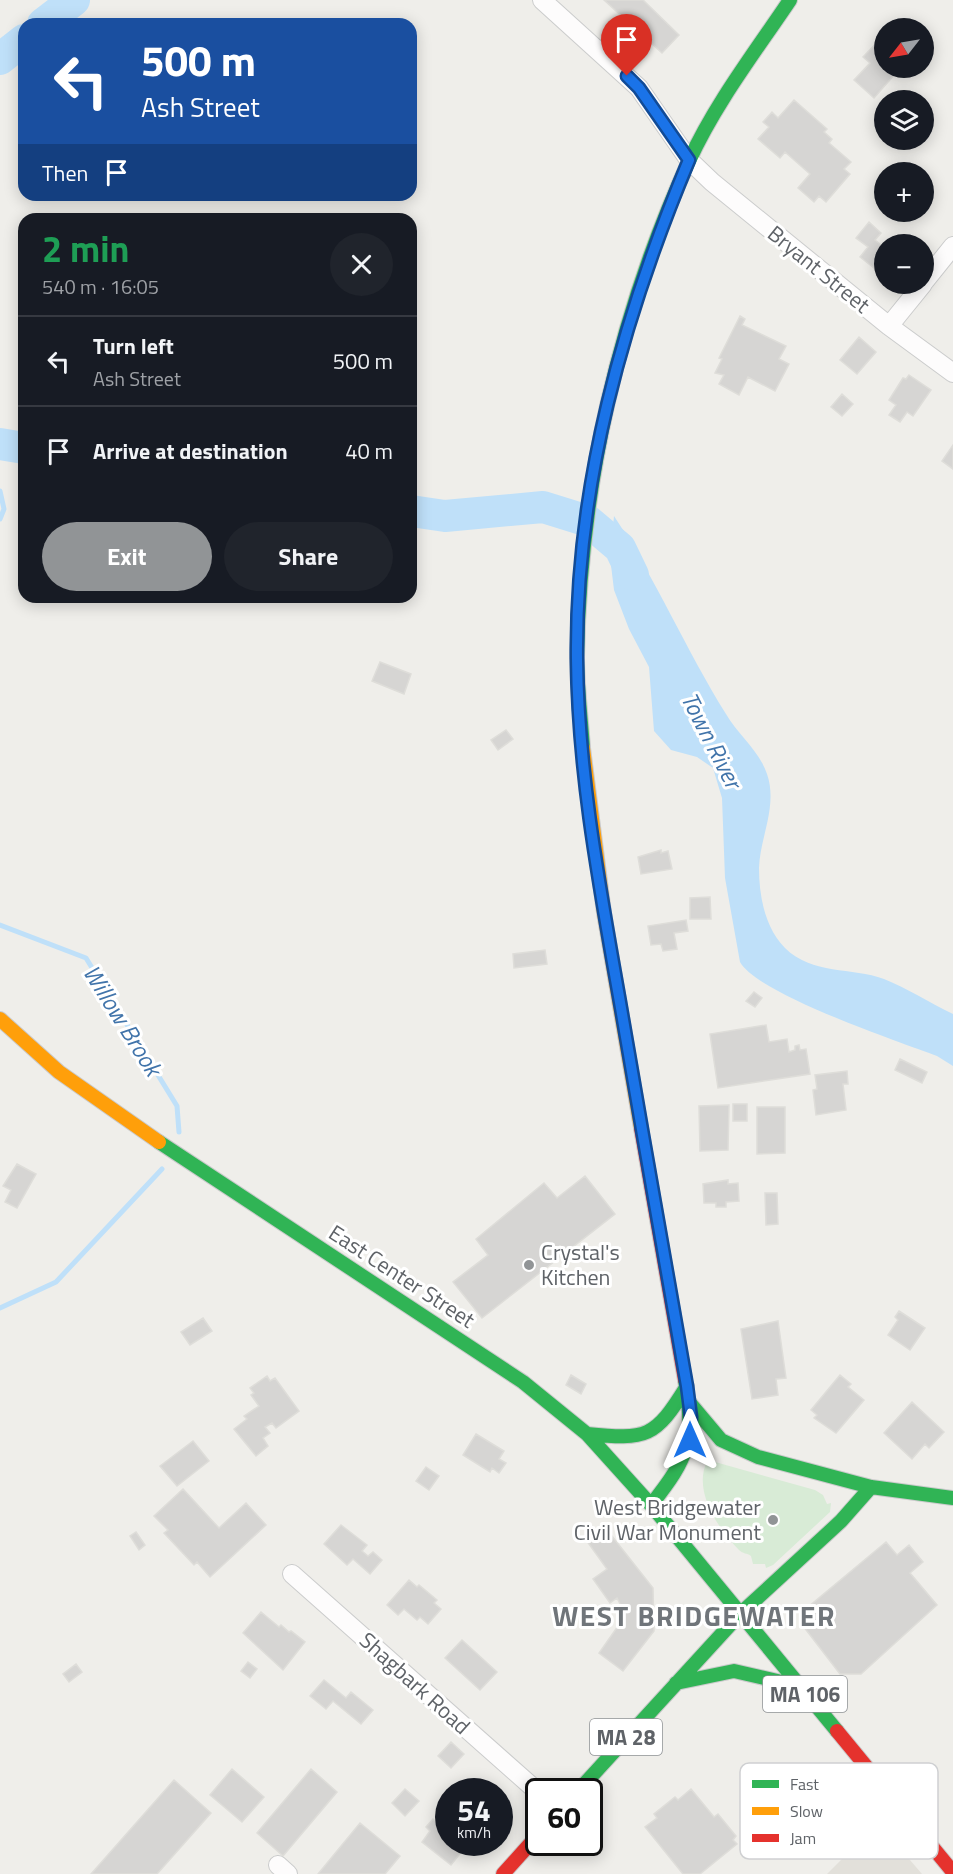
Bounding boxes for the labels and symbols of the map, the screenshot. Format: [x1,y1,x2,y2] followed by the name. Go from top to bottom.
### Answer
[601,14,652,76] pin
[874,18,934,78] north arrow
[760,217,878,321] street label: Bryant Street
[672,686,753,797] water label: Town River
[75,957,173,1085] water label: Willow Brook
[322,1216,482,1336] street label: East Center Street
[541,1235,620,1294] place label: Crystal's Kitchen
[522,1258,536,1272] marker: Crystal's Kitchen
[658,1408,722,1472] position arrow
[574,1490,761,1549] place label: West Bridgewater Civil War Monument
[766,1513,780,1527] marker: West Bridgewater Civil War Monument
[552,1594,836,1637] district label: WEST BRIDGEWATER
[352,1624,478,1742] street label: Shagbark Road
[763,1676,847,1712] road number: MA 106
[590,1719,662,1755] road number: MA 28
[740,1763,938,1859] legend
[790,1772,819,1796] text: Fast
[525,1778,603,1856] speed limit sign: 60
[790,1799,823,1823] text: Slow
[790,1826,816,1850] text: Jam

